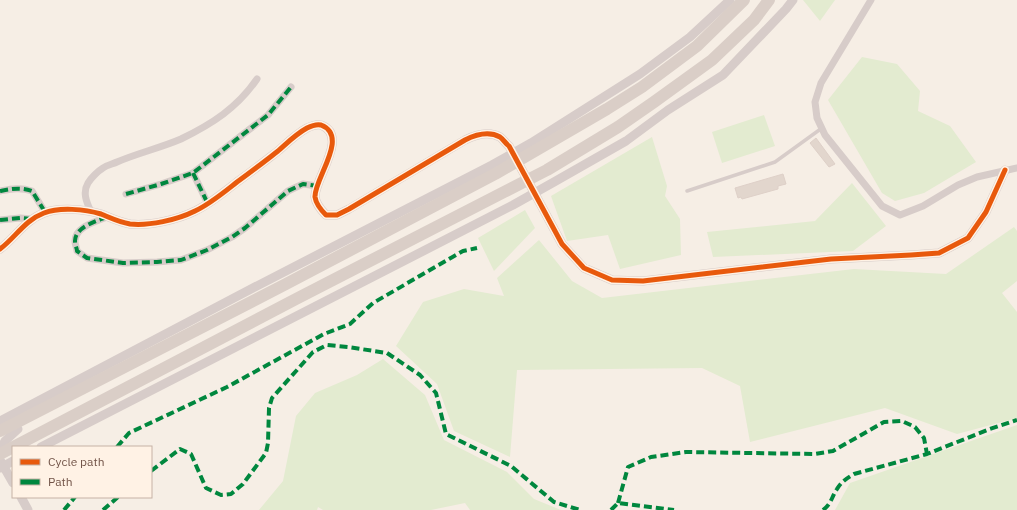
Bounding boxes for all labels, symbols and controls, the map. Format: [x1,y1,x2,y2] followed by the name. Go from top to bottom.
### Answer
[12,446,152,498] legend
[48,454,105,469] text: Cycle path
[48,474,73,489] text: Path

